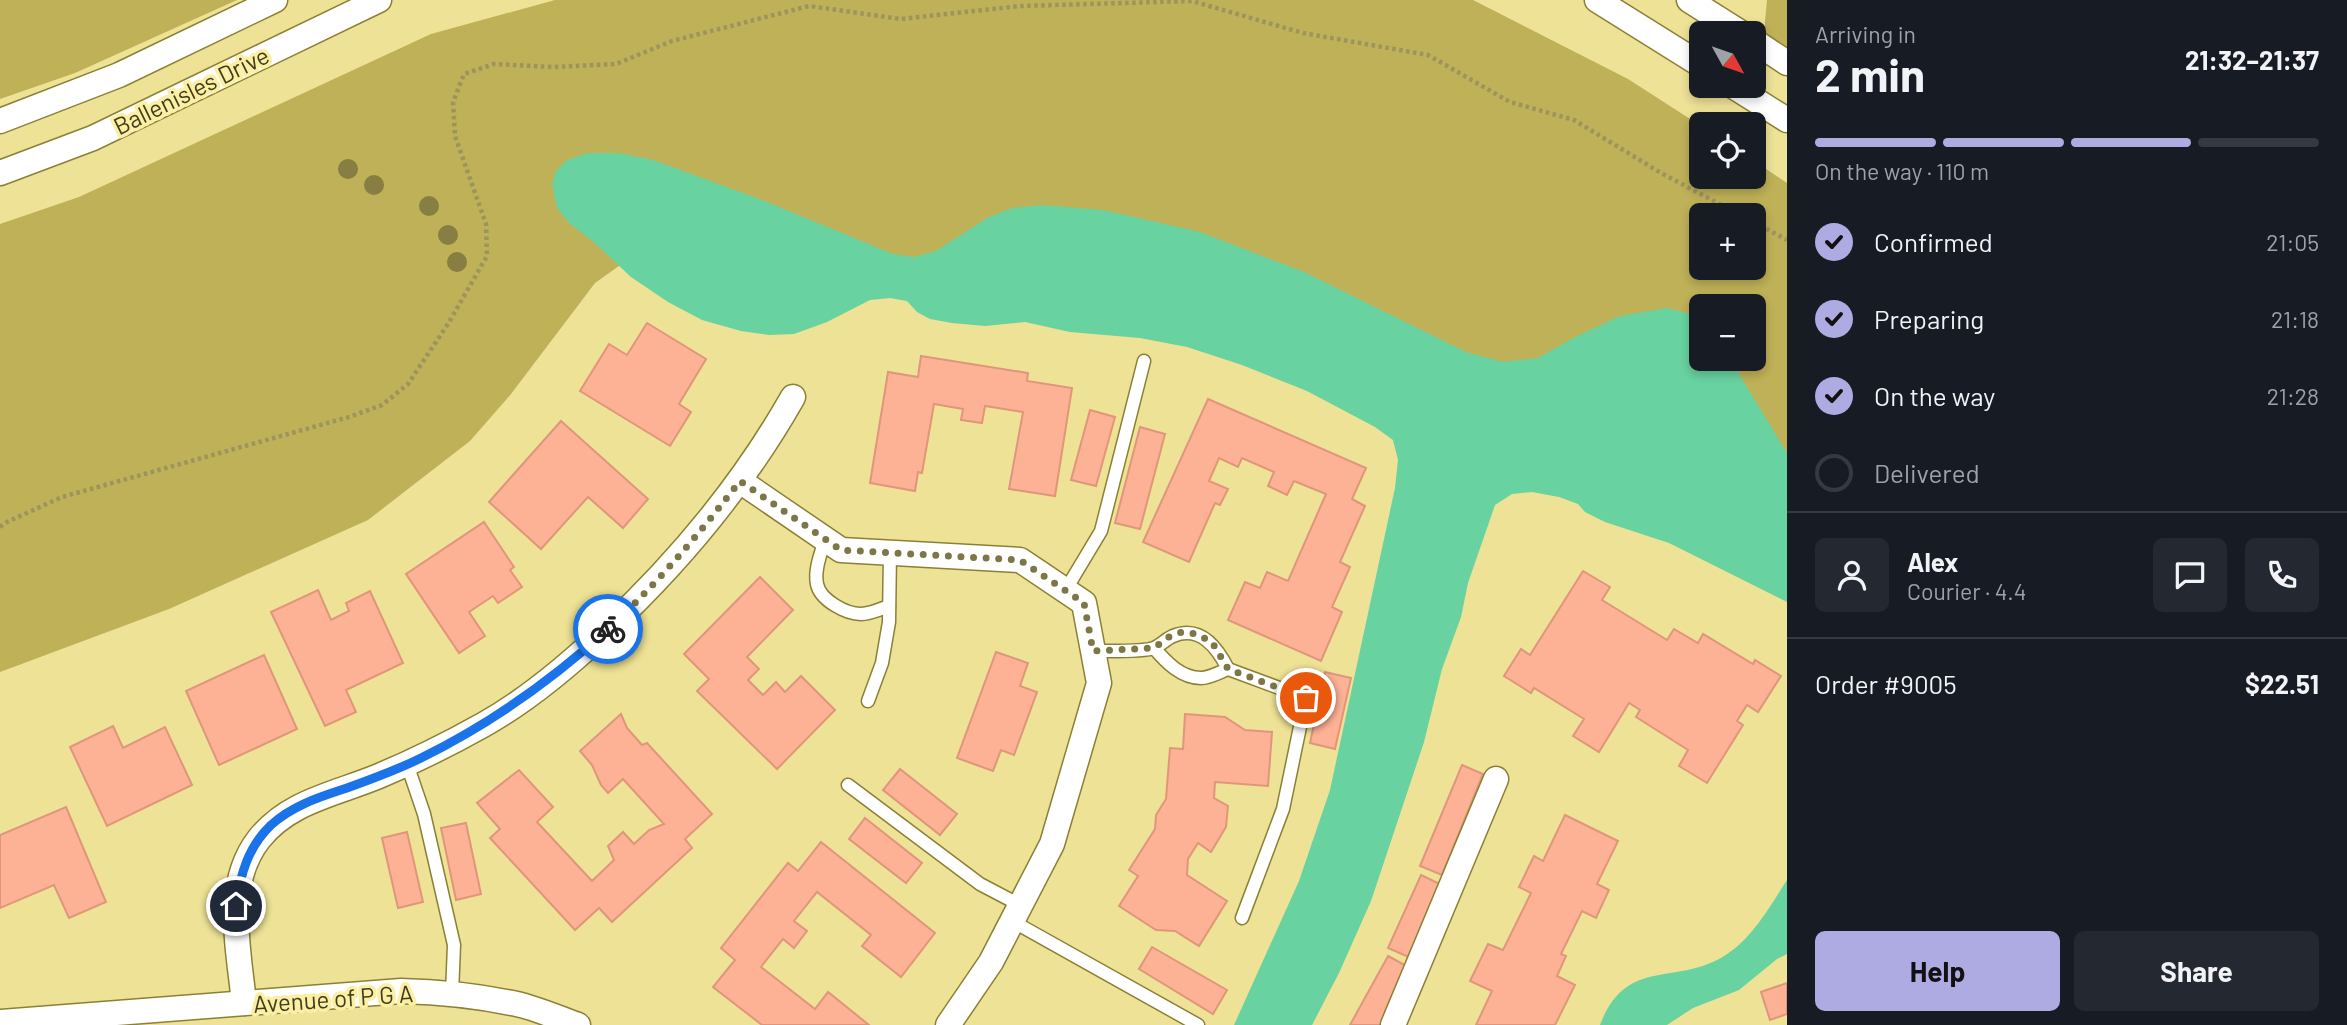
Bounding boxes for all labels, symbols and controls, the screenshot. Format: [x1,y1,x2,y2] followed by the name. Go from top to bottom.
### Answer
[1815,20,1916,48] text: Arriving in
[1689,21,1766,98] north arrow
[1689,21,1766,371] map controls
[108,40,274,140] street label: Ballenisles Drive
[2185,44,2319,75] text: 21:32–21:37
[1815,46,1925,101] text: 2 min
[1689,112,1766,189] button: locate
[1815,157,1989,185] text: On the way · 110 m
[1689,203,1766,280] button: +
[1815,223,1853,261] icon: check
[1874,226,1993,257] text: Confirmed
[2266,228,2319,256] text: 21:05
[1689,294,1766,371] button: −
[1815,300,1853,338] icon: check
[1874,303,1984,334] text: Preparing
[2271,305,2319,333] text: 21:18
[1815,377,1853,415] icon: check
[1874,380,1995,411] text: On the way
[2267,382,2319,410] text: 21:28
[1874,457,1980,488] text: Delivered
[1815,538,1889,612] button: person
[2153,538,2227,612] button: chat
[2245,538,2319,612] button: phone
[1907,546,1958,577] text: Alex
[1907,577,2026,605] text: Courier · 4.4
[573,594,643,664] courier
[589,610,627,648] icon: bike
[1276,668,1336,728] pin
[1815,668,1957,699] text: Order #9005
[2245,668,2319,699] text: $22.51
[1287,679,1325,717] icon: bag
[206,876,266,936] pin
[217,887,255,925] icon: home
[1815,931,2060,1011] button: Help
[2074,931,2319,1011] button: Share
[252,978,414,1018] street label: Avenue of P G A

